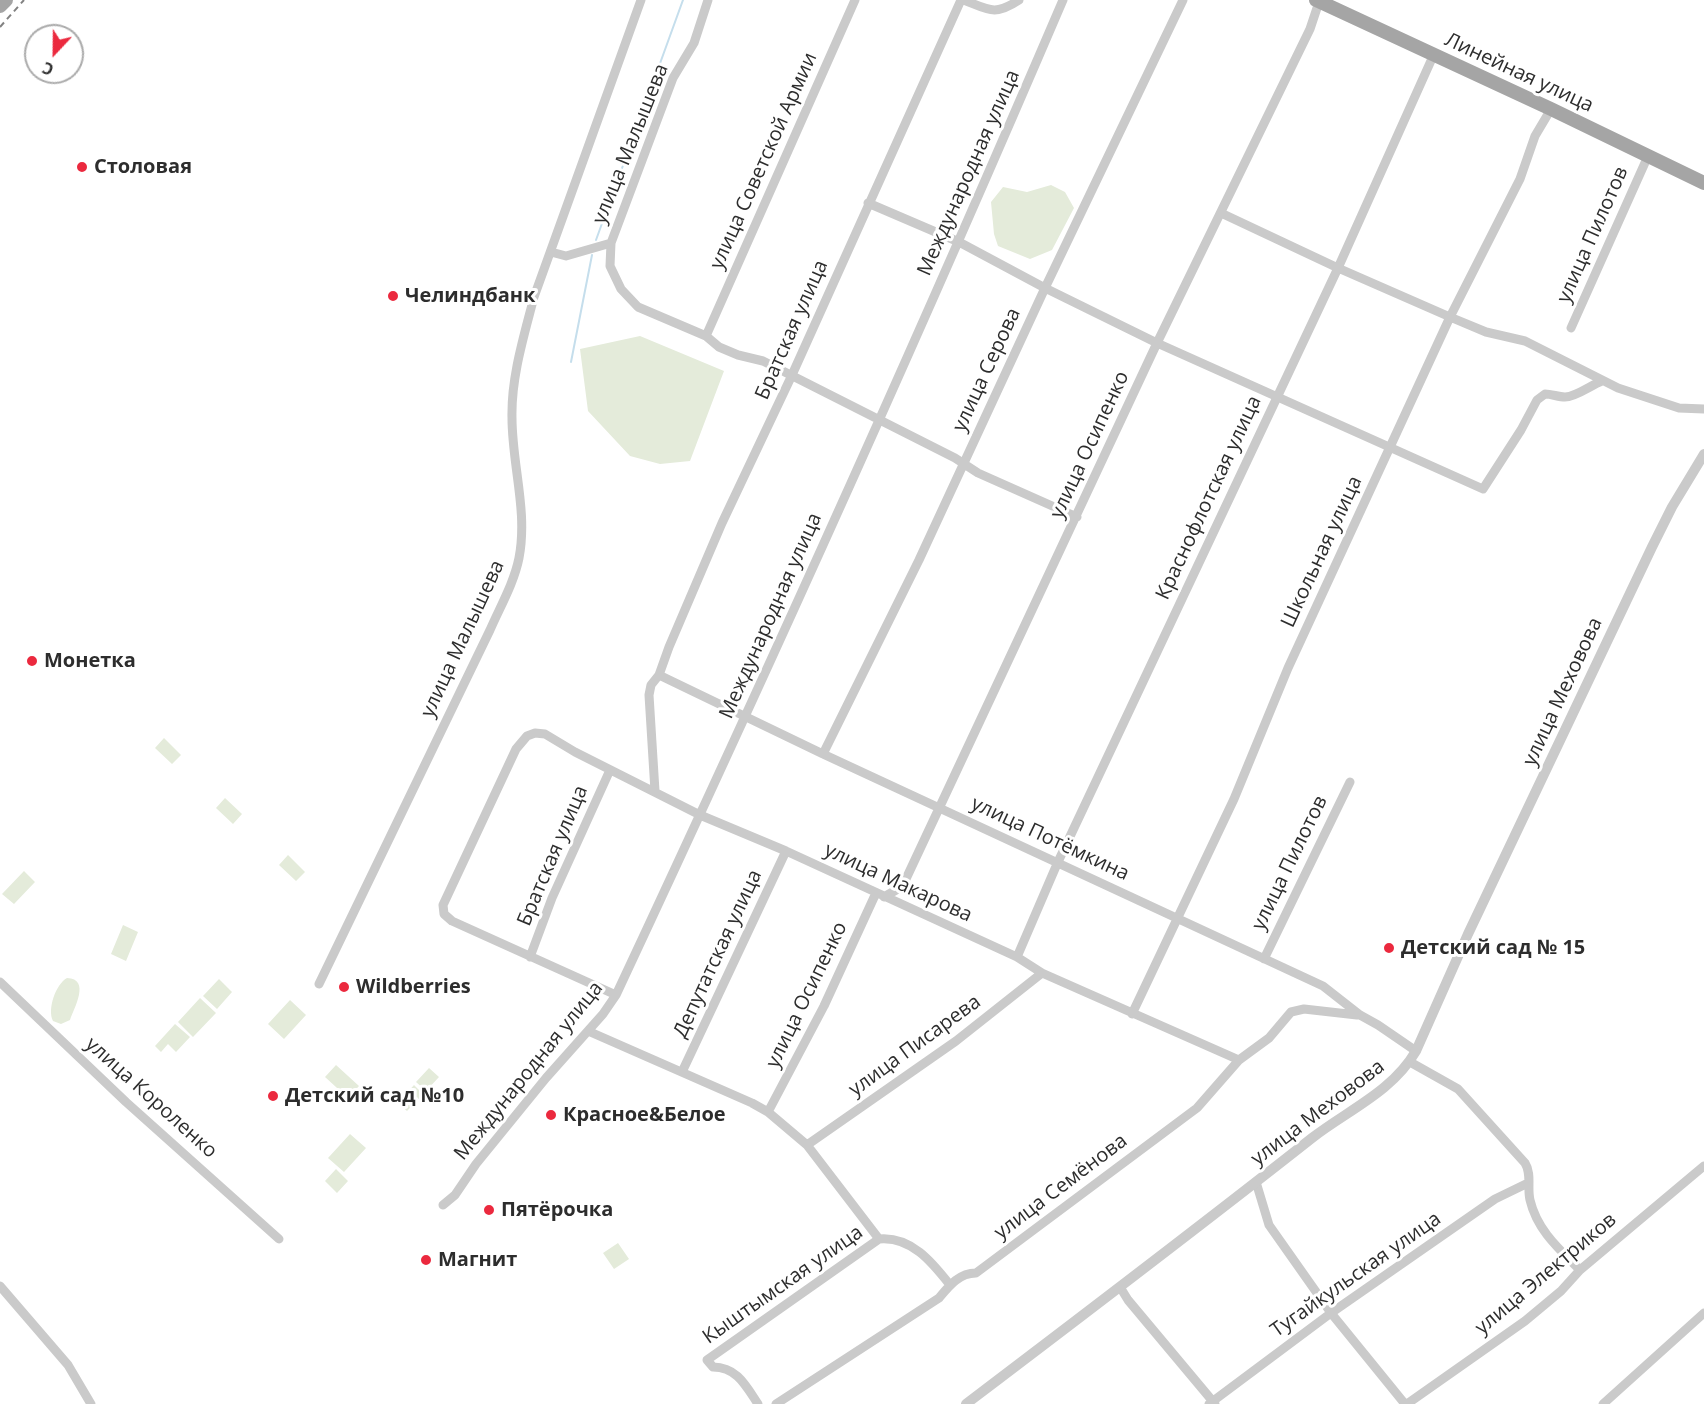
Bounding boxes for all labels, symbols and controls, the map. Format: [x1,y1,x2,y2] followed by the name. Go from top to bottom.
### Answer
[24,24,84,84] north arrow
[1441,28,1597,118] street label: Линейная улица
[705,49,823,273] street label: улица Советской Армии
[39,57,57,81] text: С
[588,60,674,228] street label: улица Малышева
[913,66,1025,280] street label: Международная улица
[94,155,192,179] place label: Столовая
[75,160,89,174] marker: Столовая
[1552,163,1634,307] street label: улица Пилотов
[751,257,833,403] street label: Братская улица
[405,284,535,308] place label: Челиндбанк
[386,289,400,303] marker: Челиндбанк
[948,304,1026,436] street label: улица Серова
[1045,368,1135,522] street label: улица Осипенко
[1151,392,1267,604] street label: Краснофлотская улица
[1276,473,1368,631] street label: Школьная улица
[715,509,827,723] street label: Международная улица
[416,557,510,721] street label: улица Малышева
[1518,614,1608,770] street label: улица Меховова
[44,649,136,673] place label: Монетка
[25,654,39,668] marker: Монетка
[513,782,593,930] street label: Братская улица
[967,792,1133,886] street label: улица Потёмкина
[1247,792,1333,934] street label: улица Пилотов
[820,838,976,928] street label: улица Макарова
[669,866,767,1042] street label: Депутатская улица
[761,918,853,1072] street label: улица Осипенко
[1401,936,1585,960] place label: Детский сад № 15
[1382,941,1396,955] marker: Детский сад № 15
[356,975,471,999] place label: Wildberries
[450,977,608,1165] street label: Международная улица
[337,980,351,994] marker: Wildberries
[844,990,986,1102] street label: улица Писарева
[80,1032,222,1164] street label: улица Короленко
[1247,1055,1389,1171] street label: улица Меховова
[285,1084,464,1108] place label: Детский сад №10
[266,1089,280,1103] marker: Детский сад №10
[563,1103,726,1127] place label: Красное&Белое
[544,1108,558,1122] marker: Красное&Белое
[990,1129,1132,1245] street label: улица Семёнова
[501,1198,613,1222] place label: Пятёрочка
[482,1203,496,1217] marker: Пятёрочка
[1266,1207,1446,1343] street label: Тугайкульская улица
[1471,1208,1621,1340] street label: улица Электриков
[698,1221,868,1349] street label: Кыштымская улица
[438,1248,517,1272] place label: Магнит
[419,1253,433,1267] marker: Магнит

